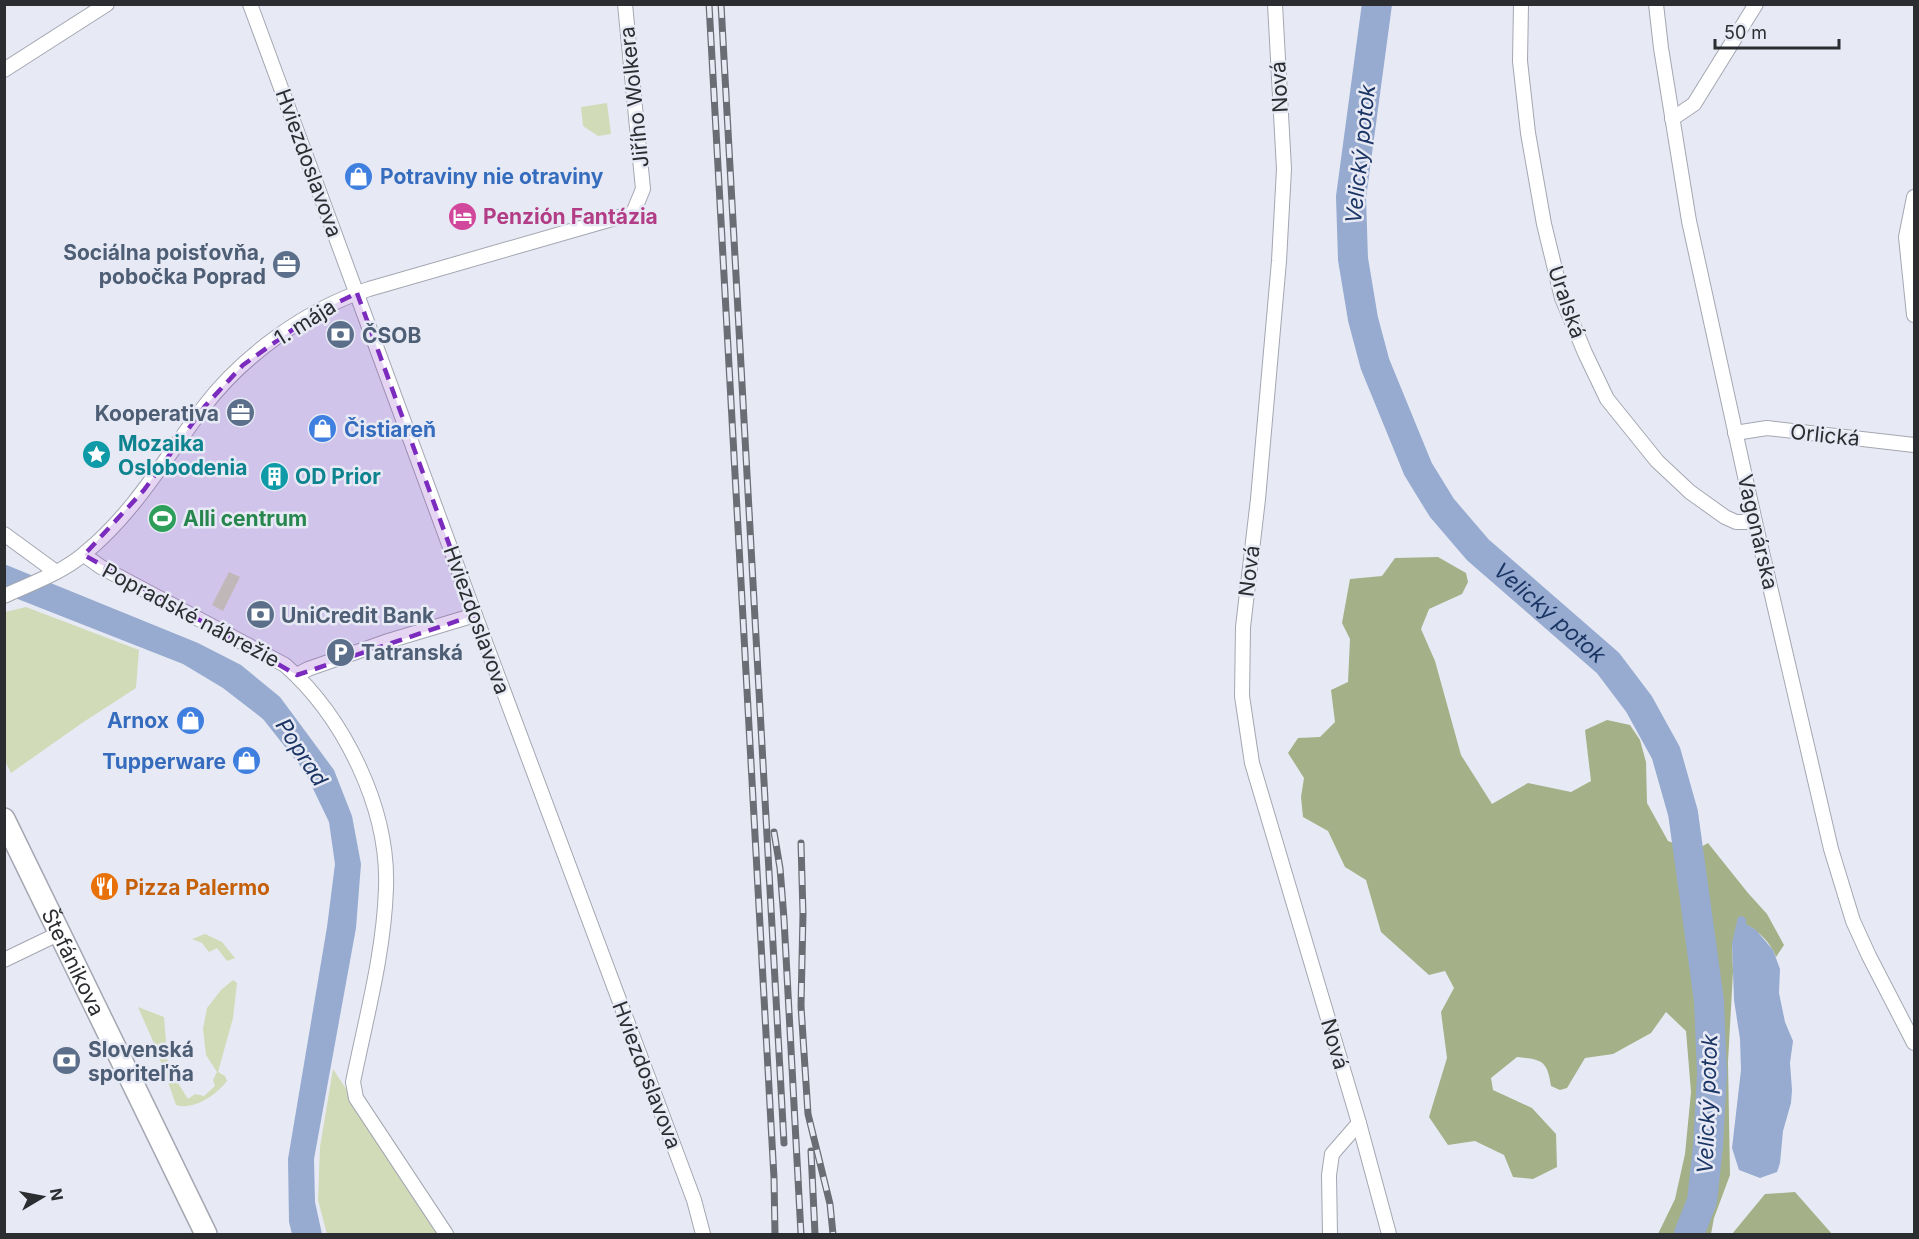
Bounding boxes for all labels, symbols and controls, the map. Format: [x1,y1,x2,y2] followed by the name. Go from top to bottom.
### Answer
[1715,12,1840,50] scale bar
[1724,22,1767,43] text: 50 m
[614,25,654,169] street label: Jiřího Wolkera
[1265,61,1293,113] street label: Nová
[1340,82,1380,225] water label: Velický potok
[271,85,347,241] street label: Hviezdoslavova
[343,160,375,192] shop icon: Potraviny nie otraviny
[380,164,604,189] place label: Potraviny nie otraviny
[446,200,478,232] hotel icon: Penzión Fantázia
[483,204,658,229] place label: Penzión Fantázia
[63,240,266,289] place label: Sociálna poisťovňa, pobočka Poprad
[271,248,303,280] office icon: Sociálna poisťovňa, pobočka Poprad
[1543,263,1591,341] street label: Uralská
[270,293,340,351] street label: 1. mája
[325,319,357,351] bank icon: ČSOB
[362,322,421,348] place label: ČSOB
[224,397,256,429] office icon: Kooperativa
[95,401,219,426] place label: Kooperativa
[307,413,339,445] shop icon: Čistiareň
[344,416,436,442] place label: Čistiareň
[1789,419,1861,451] street label: Orlická
[118,431,247,480] place label: Mozaika Oslobodenia
[81,439,113,471] place icon: Mozaika Oslobodenia
[258,460,290,492] building icon: OD Prior
[295,464,381,489] place label: OD Prior
[1733,472,1783,592] street label: Vagonárska
[146,502,178,534] sports icon: Alli centrum
[183,506,307,531] place label: Alli centrum
[439,542,515,698] street label: Hviezdoslavova
[1233,544,1265,598] street label: Nová
[1489,557,1612,669] water label: Velický potok
[98,558,284,672] street label: Popradské nábrežie
[244,599,276,631] bank icon: UniCredit Bank
[281,603,435,628] place label: UniCredit Bank
[324,636,356,668] parking icon: Tatranská
[361,640,463,665] place label: Tatranská
[174,704,206,736] shop icon: Arnox
[107,708,169,733] place label: Arnox
[271,713,334,791] water label: Poprad
[231,745,263,777] shop icon: Tupperware
[102,749,226,774] place label: Tupperware
[88,871,120,903] restaurant icon: Pizza Palermo
[125,875,270,900] place label: Pizza Palermo
[37,904,110,1020] street label: Štefánikova
[607,998,687,1152] street label: Hviezdoslavova
[1316,1016,1354,1072] street label: Nová
[1692,1033,1722,1174] water label: Velický potok
[88,1037,194,1086] place label: Slovenská sporiteľňa
[51,1045,83,1077] bank icon: Slovenská sporiteľňa
[12,1167,72,1227] north arrow
[46,1187,68,1202] text: N

